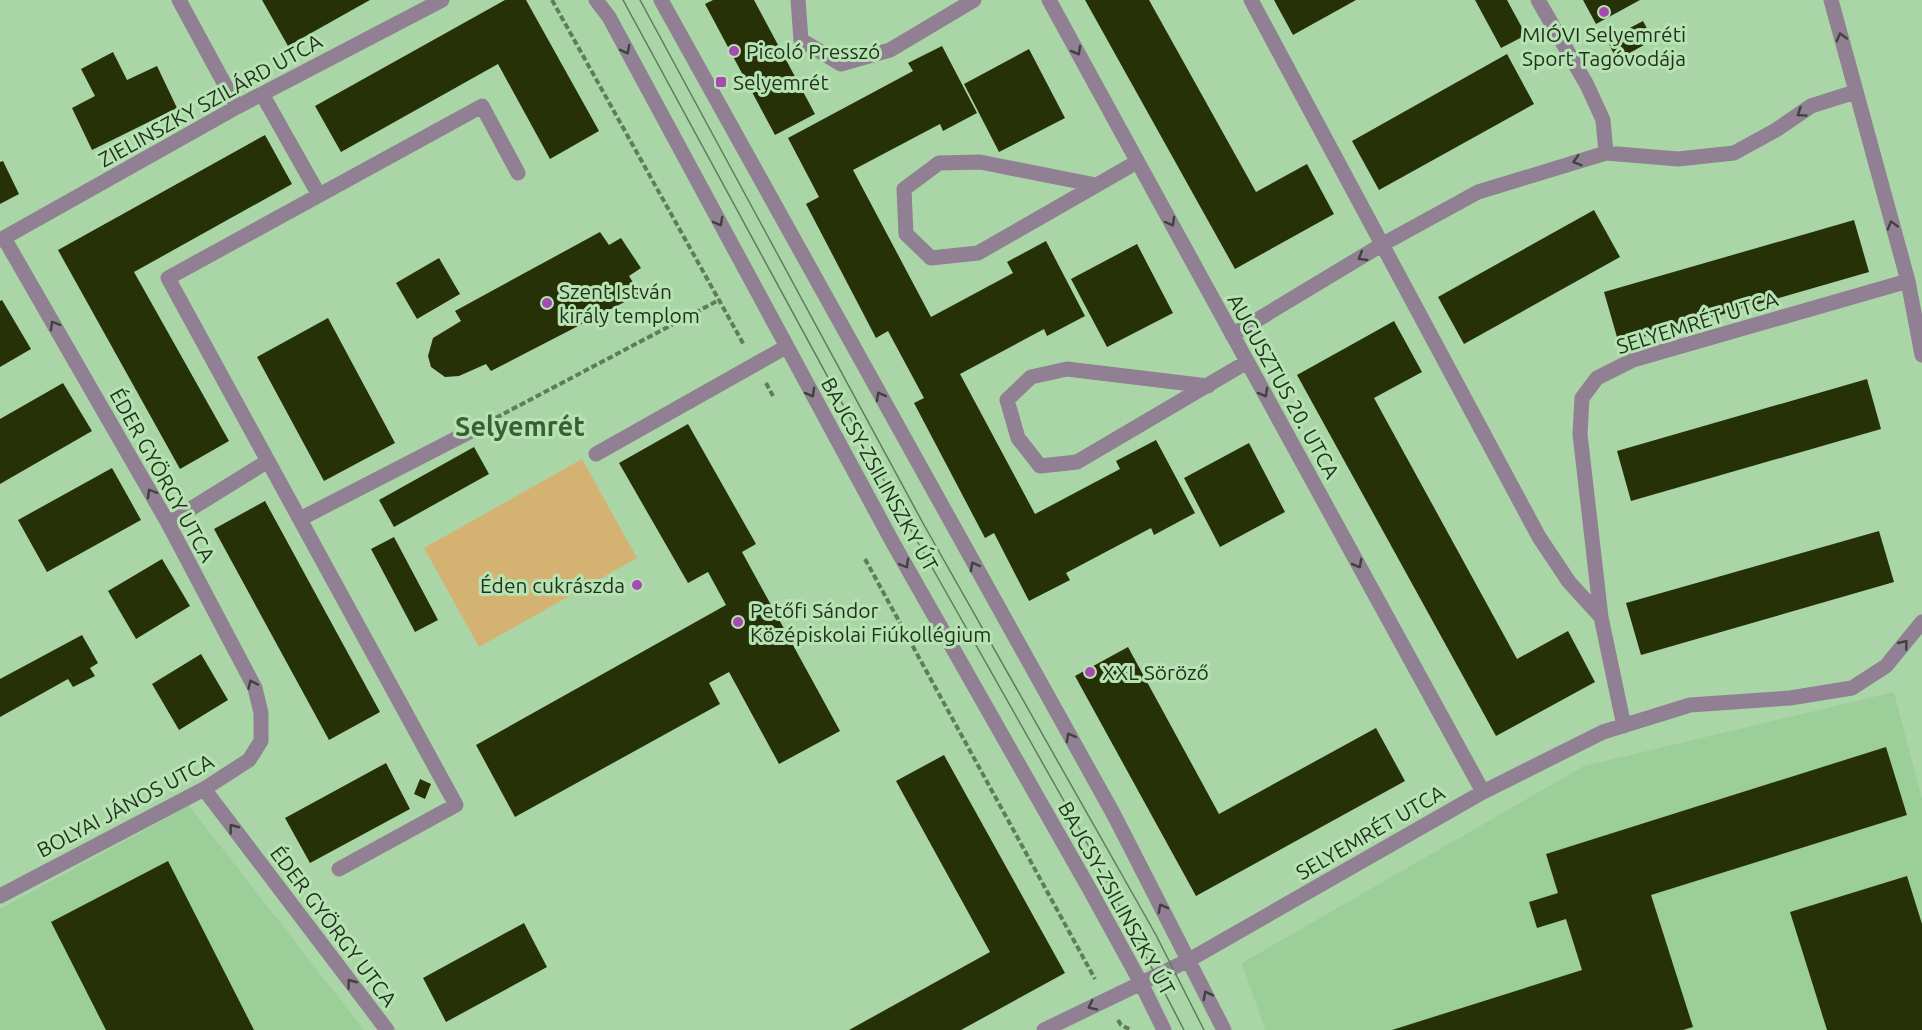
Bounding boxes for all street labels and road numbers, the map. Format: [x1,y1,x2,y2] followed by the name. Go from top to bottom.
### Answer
[94,28,326,172] street label: ZIELINSZKY SZILÁRD UTCA
[1613,286,1781,358] street label: SELYEMRÉT UTCA
[1223,290,1345,483] street label: AUGUSZTUS 20. UTCA
[817,373,943,575] street label: BAJCSY-ZSILINSZKY ÚT
[105,384,221,566] street label: ÉDER GYÖRGY UTCA
[33,748,218,862] street label: BOLYAI JÁNOS UTCA
[1291,780,1449,884] street label: SELYEMRÉT UTCA
[1054,797,1180,999] street label: BAJCSY-ZSILINSZKY ÚT
[266,841,402,1011] street label: ÉDER GYÖRGY UTCA

